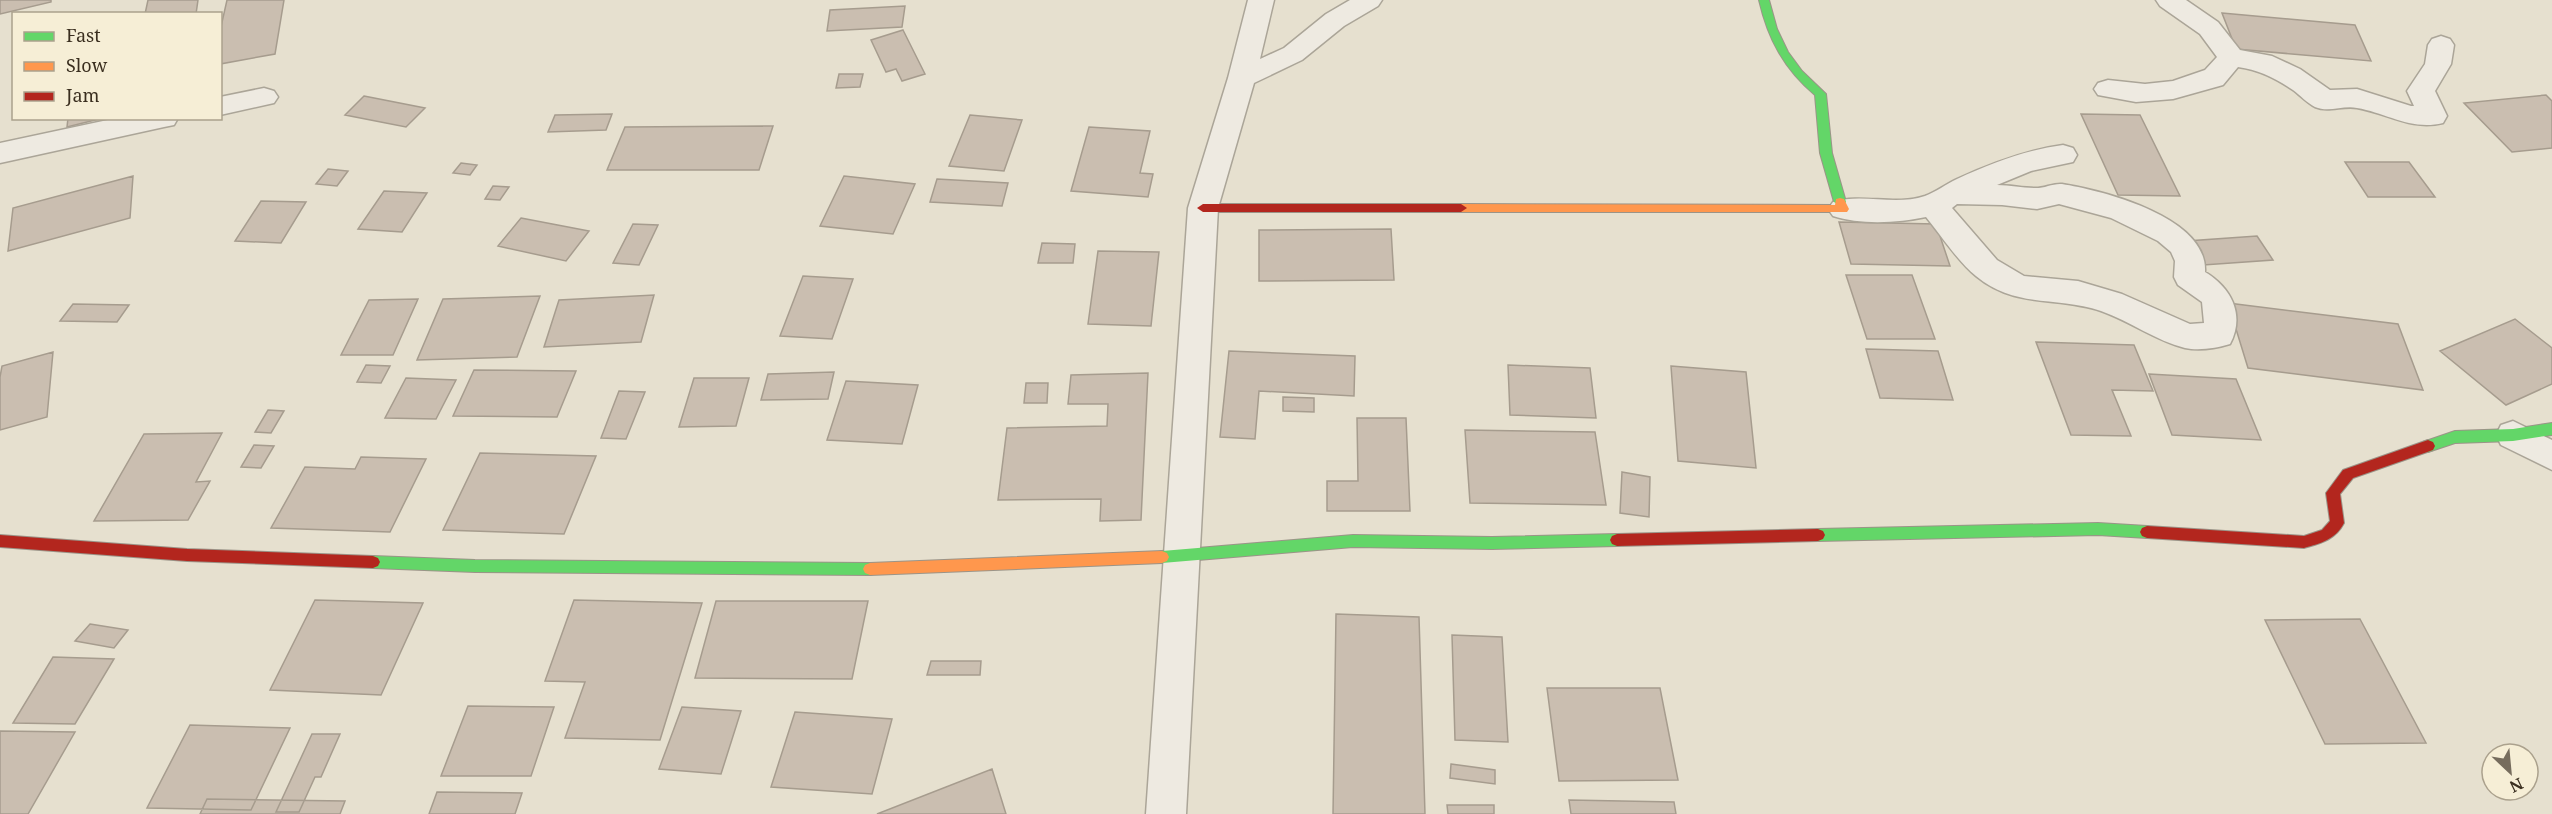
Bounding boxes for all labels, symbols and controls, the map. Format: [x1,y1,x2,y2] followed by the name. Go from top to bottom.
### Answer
[12,12,222,120] legend
[66,23,101,47] text: Fast
[66,53,108,77] text: Slow
[65,83,100,107] text: Jam
[2480,742,2540,802] north arrow
[2506,773,2527,798] text: N

